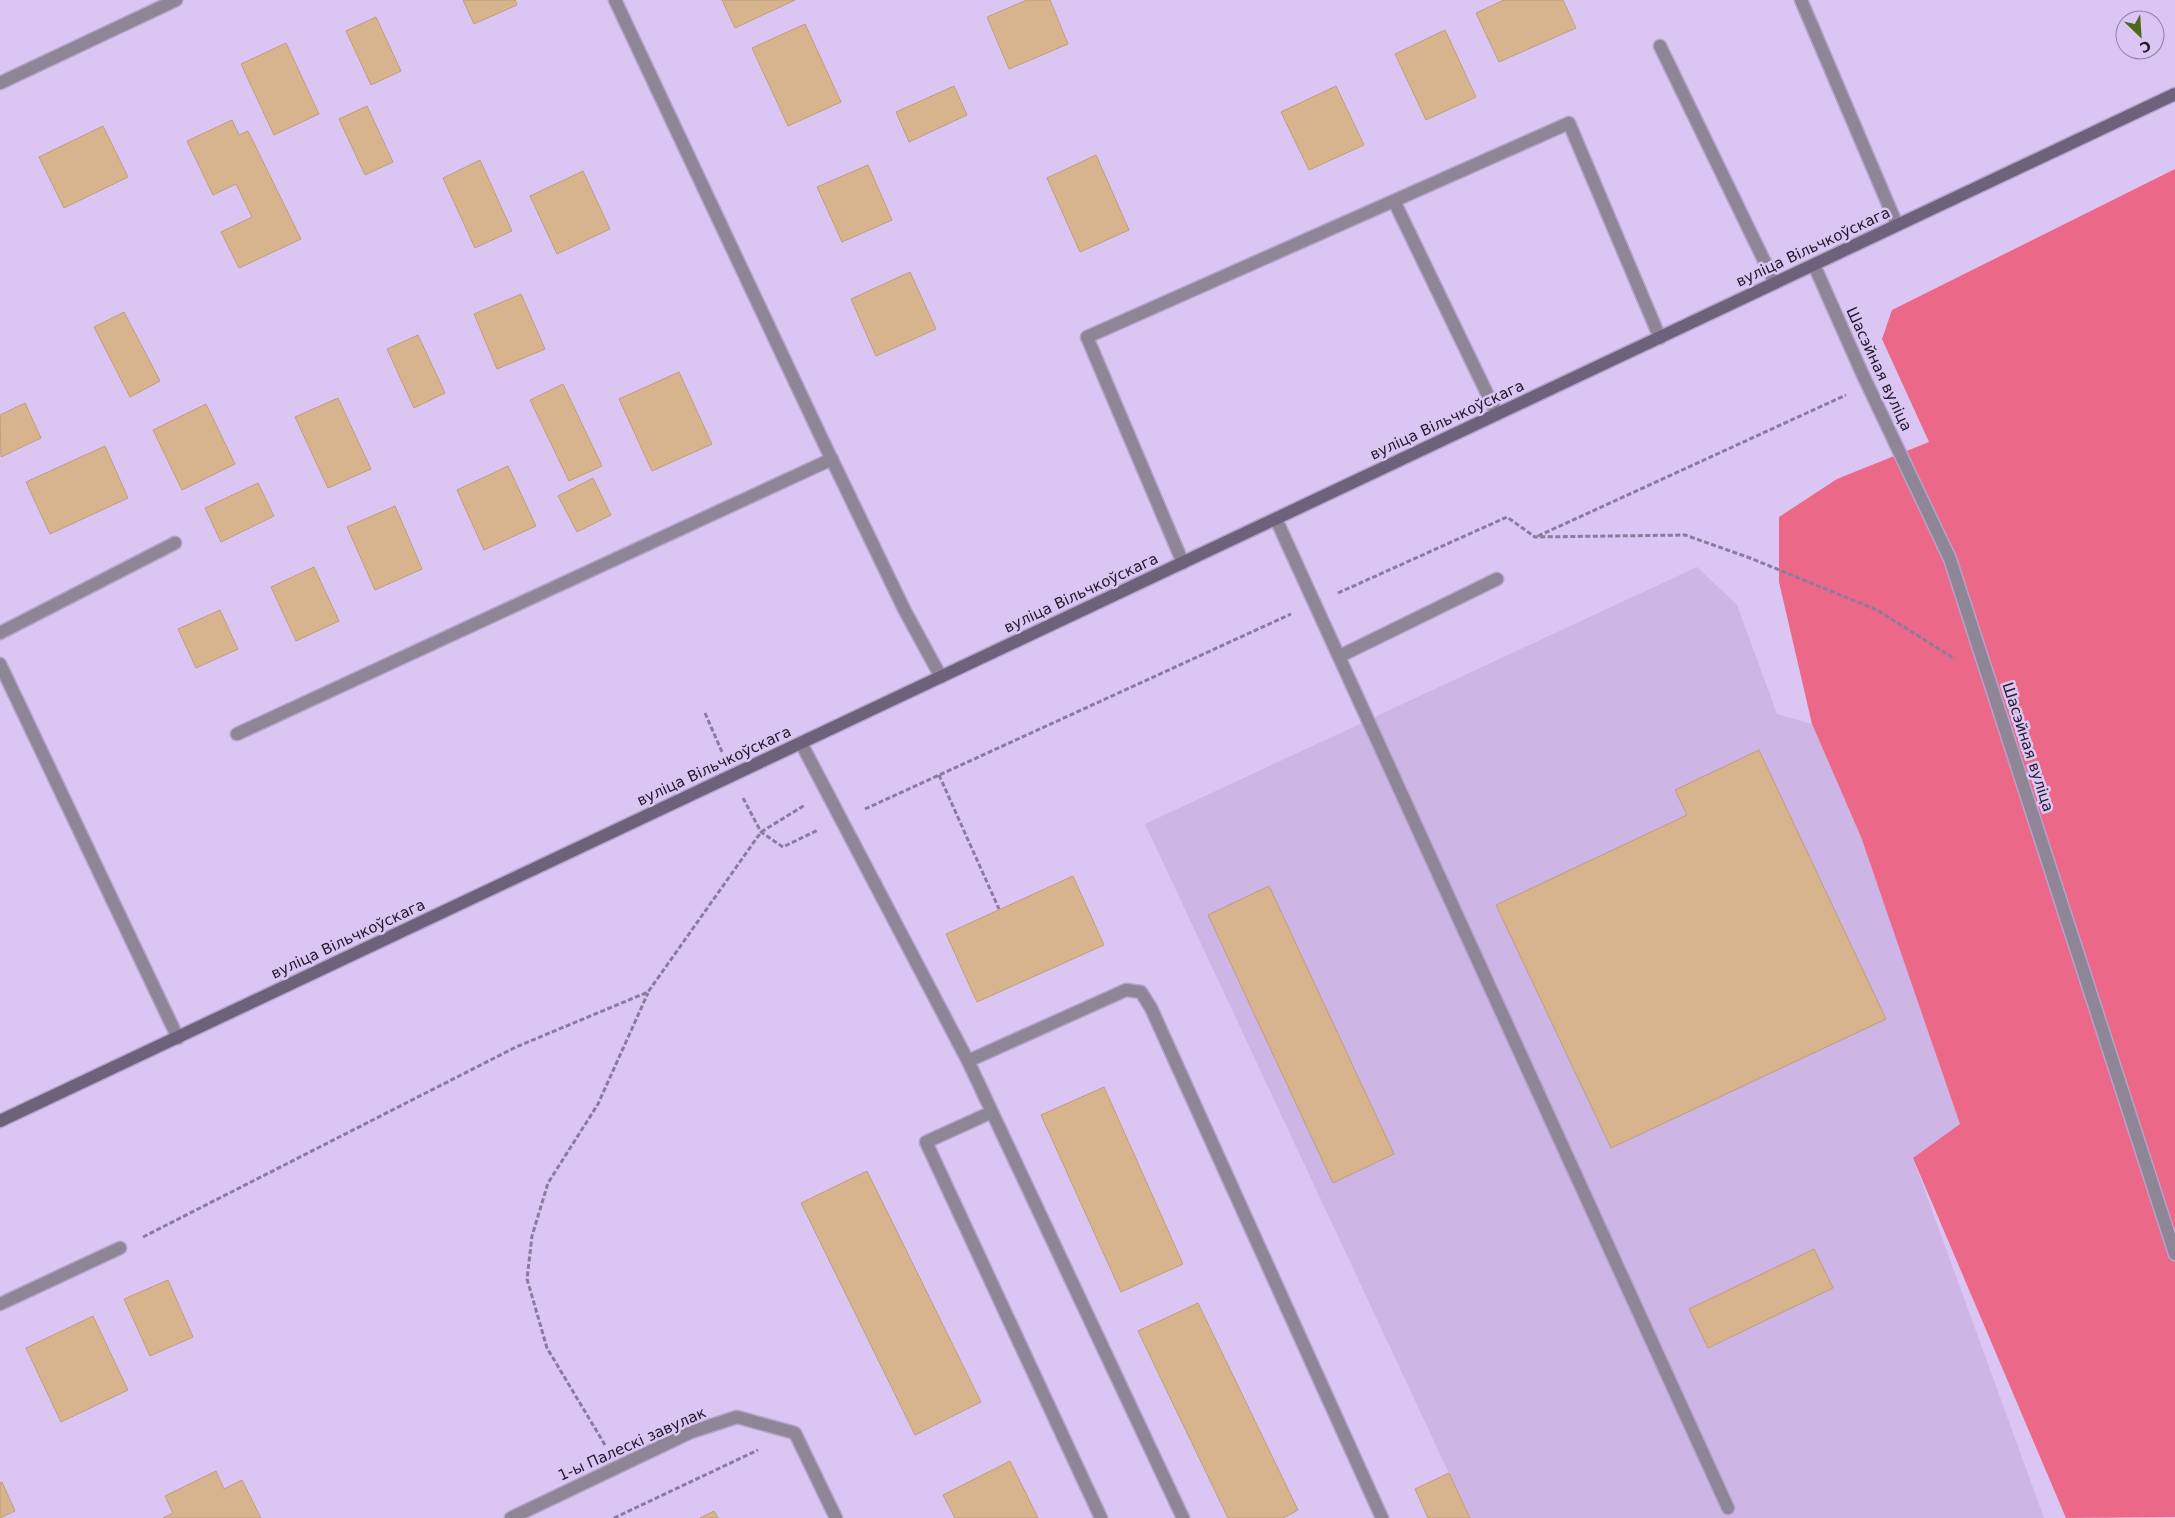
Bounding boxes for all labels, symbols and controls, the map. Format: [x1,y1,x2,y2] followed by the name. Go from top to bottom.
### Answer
[2115,10,2165,60] north arrow
[2137,37,2154,56] text: С
[1733,203,1893,291] street label: вуліца Вільчкоўскага
[1842,304,1916,434] street label: Шасэйная вуліца
[1367,376,1527,464] street label: вуліца Вільчкоўскага
[1001,549,1161,637] street label: вуліца Вільчкоўскага
[1999,680,2057,814] street label: Шасэйная вуліца
[634,722,794,810] street label: вуліца Вільчкоўскага
[268,895,428,983] street label: вуліца Вільчкоўскага
[555,1403,709,1485] street label: 1-ы Палескі завулак

